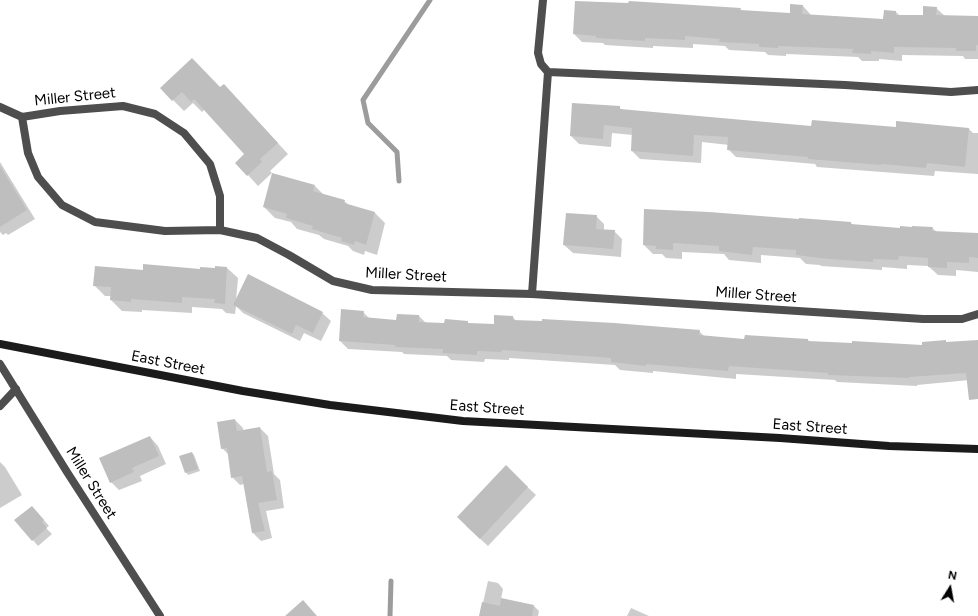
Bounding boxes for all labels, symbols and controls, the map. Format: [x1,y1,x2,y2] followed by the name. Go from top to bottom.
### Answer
[33,84,117,110] street label: Miller Street
[365,264,447,286] street label: Miller Street
[715,283,797,307] street label: Miller Street
[130,347,206,379] street label: East Street
[449,396,525,420] street label: East Street
[772,415,848,439] street label: East Street
[62,444,120,522] street label: Miller Street
[930,568,970,608] north arrow
[947,569,958,583] text: N

